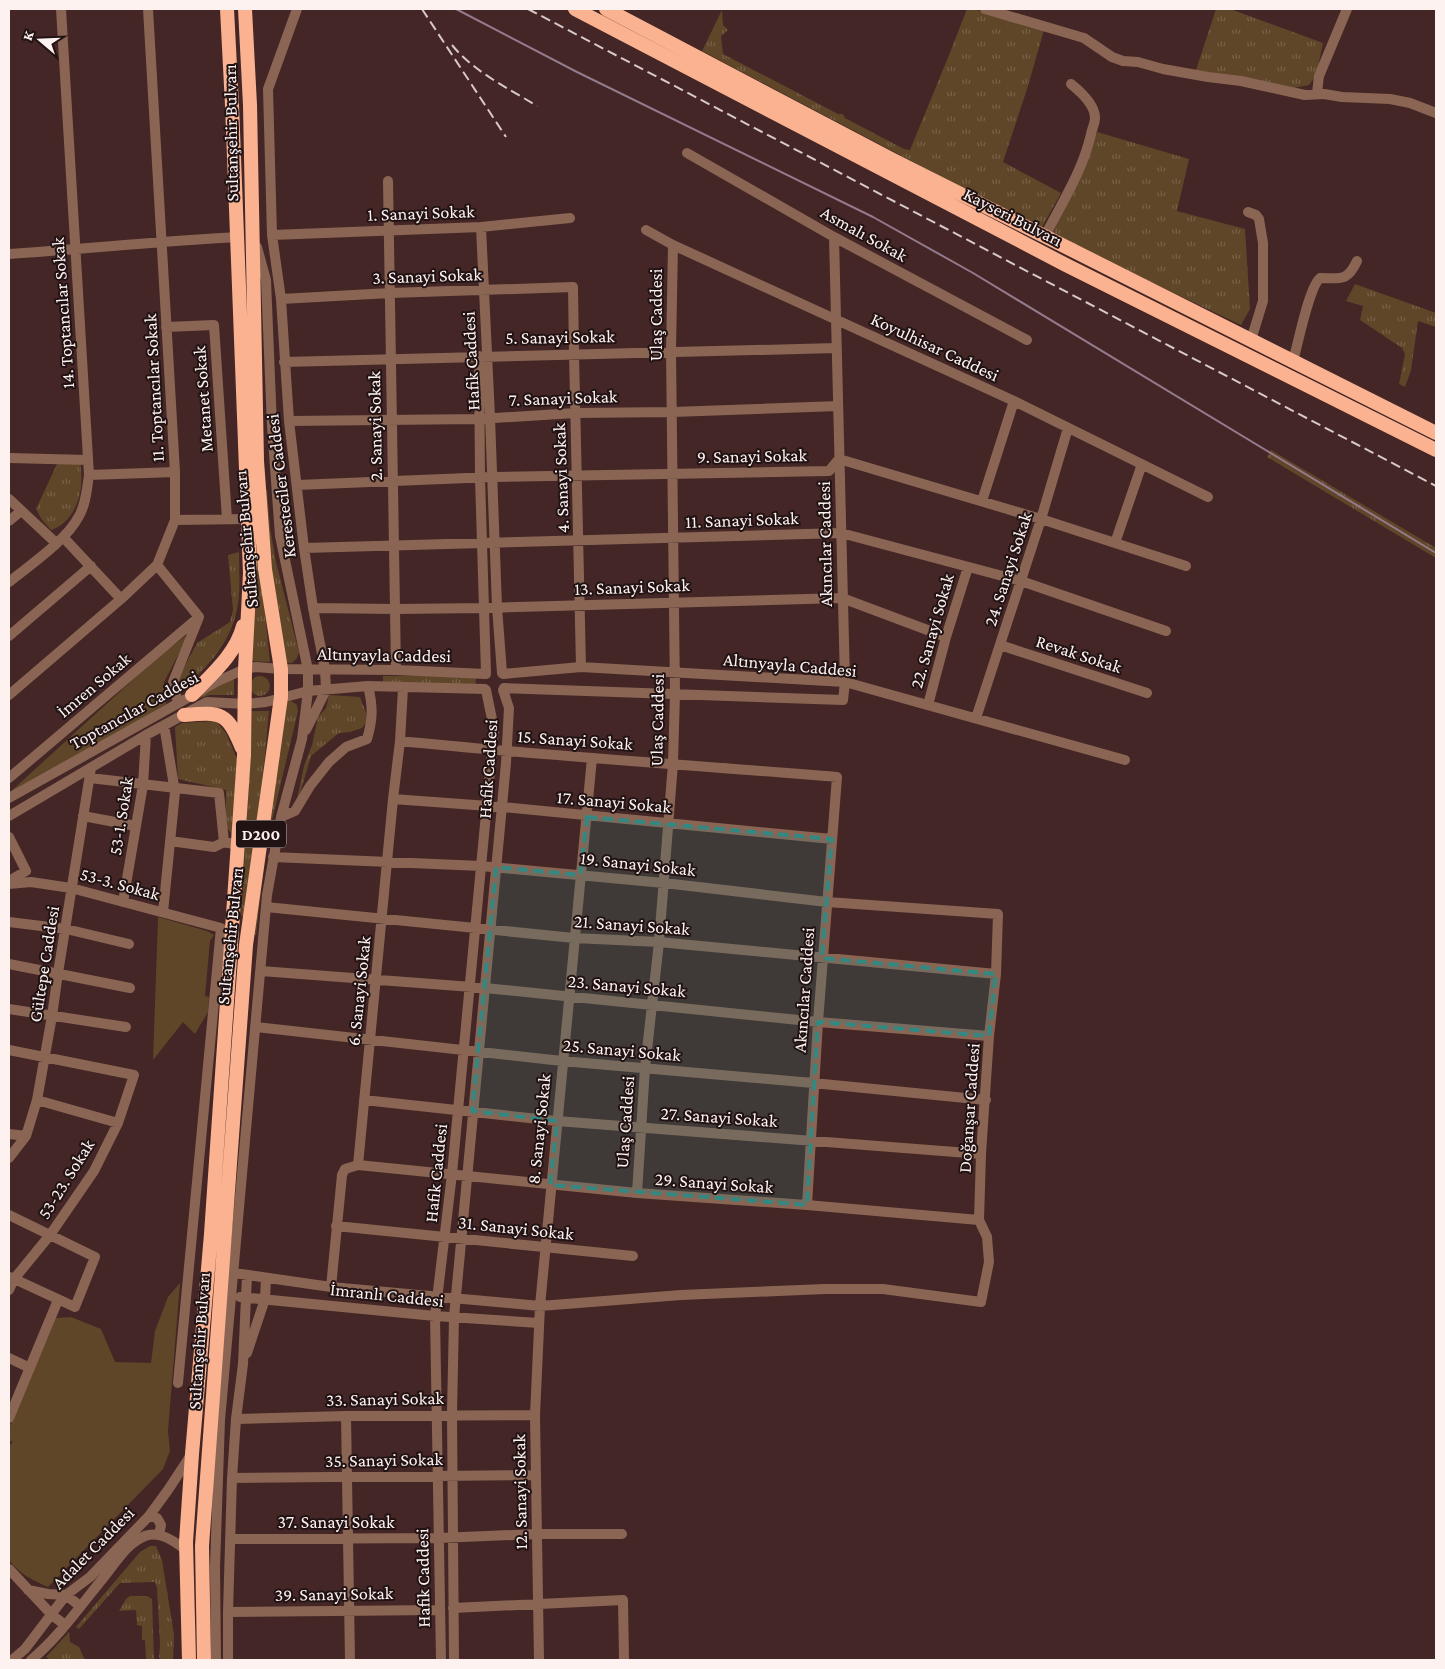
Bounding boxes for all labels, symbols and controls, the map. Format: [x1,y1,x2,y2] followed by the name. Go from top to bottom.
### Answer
[15,15,65,65] north arrow
[19,28,37,43] text: K
[220,64,242,202] street label: Sultanşehir Bulvarı
[960,184,1066,251] street label: Kayseri Bulvarı
[367,201,475,225] street label: 1. Sanayi Sokak
[817,202,911,266] street label: Asmalı Sokak
[48,236,78,389] street label: 14. Toptancılar Sokak
[372,264,483,288] street label: 3. Sanayi Sokak
[646,268,666,361] street label: Ulaş Caddesi
[868,309,1002,385] street label: Koyulhisar Caddesi
[458,311,484,411] street label: Hafik Caddesi
[140,313,168,463] street label: 11. Toptancılar Sokak
[505,326,615,348] street label: 5. Sanayi Sokak
[189,345,217,453] street label: Metanet Sokak
[364,370,386,481] street label: 2. Sanayi Sokak
[508,386,618,410] street label: 7. Sanayi Sokak
[262,413,300,559] street label: Keresteciler Caddesi
[549,422,573,534] street label: 4. Sanayi Sokak
[697,445,808,467] street label: 9. Sanayi Sokak
[230,469,262,608] street label: Sultanşehir Bulvarı
[814,481,836,607] street label: Akıncılar Caddesi
[685,508,799,532] street label: 11. Sanayi Sokak
[980,509,1036,629] street label: 24. Sanayi Sokak
[906,571,958,691] street label: 22. Sanayi Sokak
[574,575,691,599] street label: 13. Sanayi Sokak
[1034,631,1125,677] street label: Revak Sokak
[317,644,451,666] street label: Altınyayla Caddesi
[53,648,135,721] street label: İmren Sokak
[722,649,858,681] street label: Altınyayla Caddesi
[66,666,202,754] street label: Toptancılar Caddesi
[646,673,668,767] street label: Ulaş Caddesi
[475,719,501,819] street label: Hafik Caddesi
[517,726,634,754] street label: 15. Sanayi Sokak
[105,775,137,857] street label: 53-1. Sokak
[556,787,672,817] street label: 17. Sanayi Sokak
[236,821,286,848] road number: D200
[579,848,697,880] street label: 19. Sanayi Sokak
[78,864,162,904] street label: 53-3. Sokak
[213,866,247,1005] street label: Sultanşehir Bulvarı
[25,904,63,1024] street label: Gültepe Caddesi
[573,911,691,939] street label: 21. Sanayi Sokak
[790,926,818,1053] street label: Akıncılar Caddesi
[343,935,375,1047] street label: 6. Sanayi Sokak
[567,971,687,1001] street label: 23. Sanayi Sokak
[562,1035,682,1065] street label: 25. Sanayi Sokak
[954,1042,984,1174] street label: Doğanşar Caddesi
[523,1072,555,1185] street label: 8. Sanayi Sokak
[612,1075,638,1169] street label: Ulaş Caddesi
[660,1103,779,1131] street label: 27. Sanayi Sokak
[421,1122,451,1223] street label: Hafik Caddesi
[34,1135,99,1223] street label: 53-23. Sokak
[654,1169,774,1197] street label: 29. Sanayi Sokak
[457,1212,575,1244] street label: 31. Sanayi Sokak
[184,1271,214,1410] street label: Sultanşehir Bulvarı
[329,1279,445,1311] street label: İmranlı Caddesi
[326,1388,445,1410] street label: 33. Sanayi Sokak
[509,1433,531,1550] street label: 12. Sanayi Sokak
[325,1449,444,1471] street label: 35. Sanayi Sokak
[48,1503,138,1593] street label: Adalet Caddesi
[277,1512,395,1532] street label: 37. Sanayi Sokak
[412,1528,434,1628] street label: Hafik Caddesi
[275,1583,394,1605] street label: 39. Sanayi Sokak

